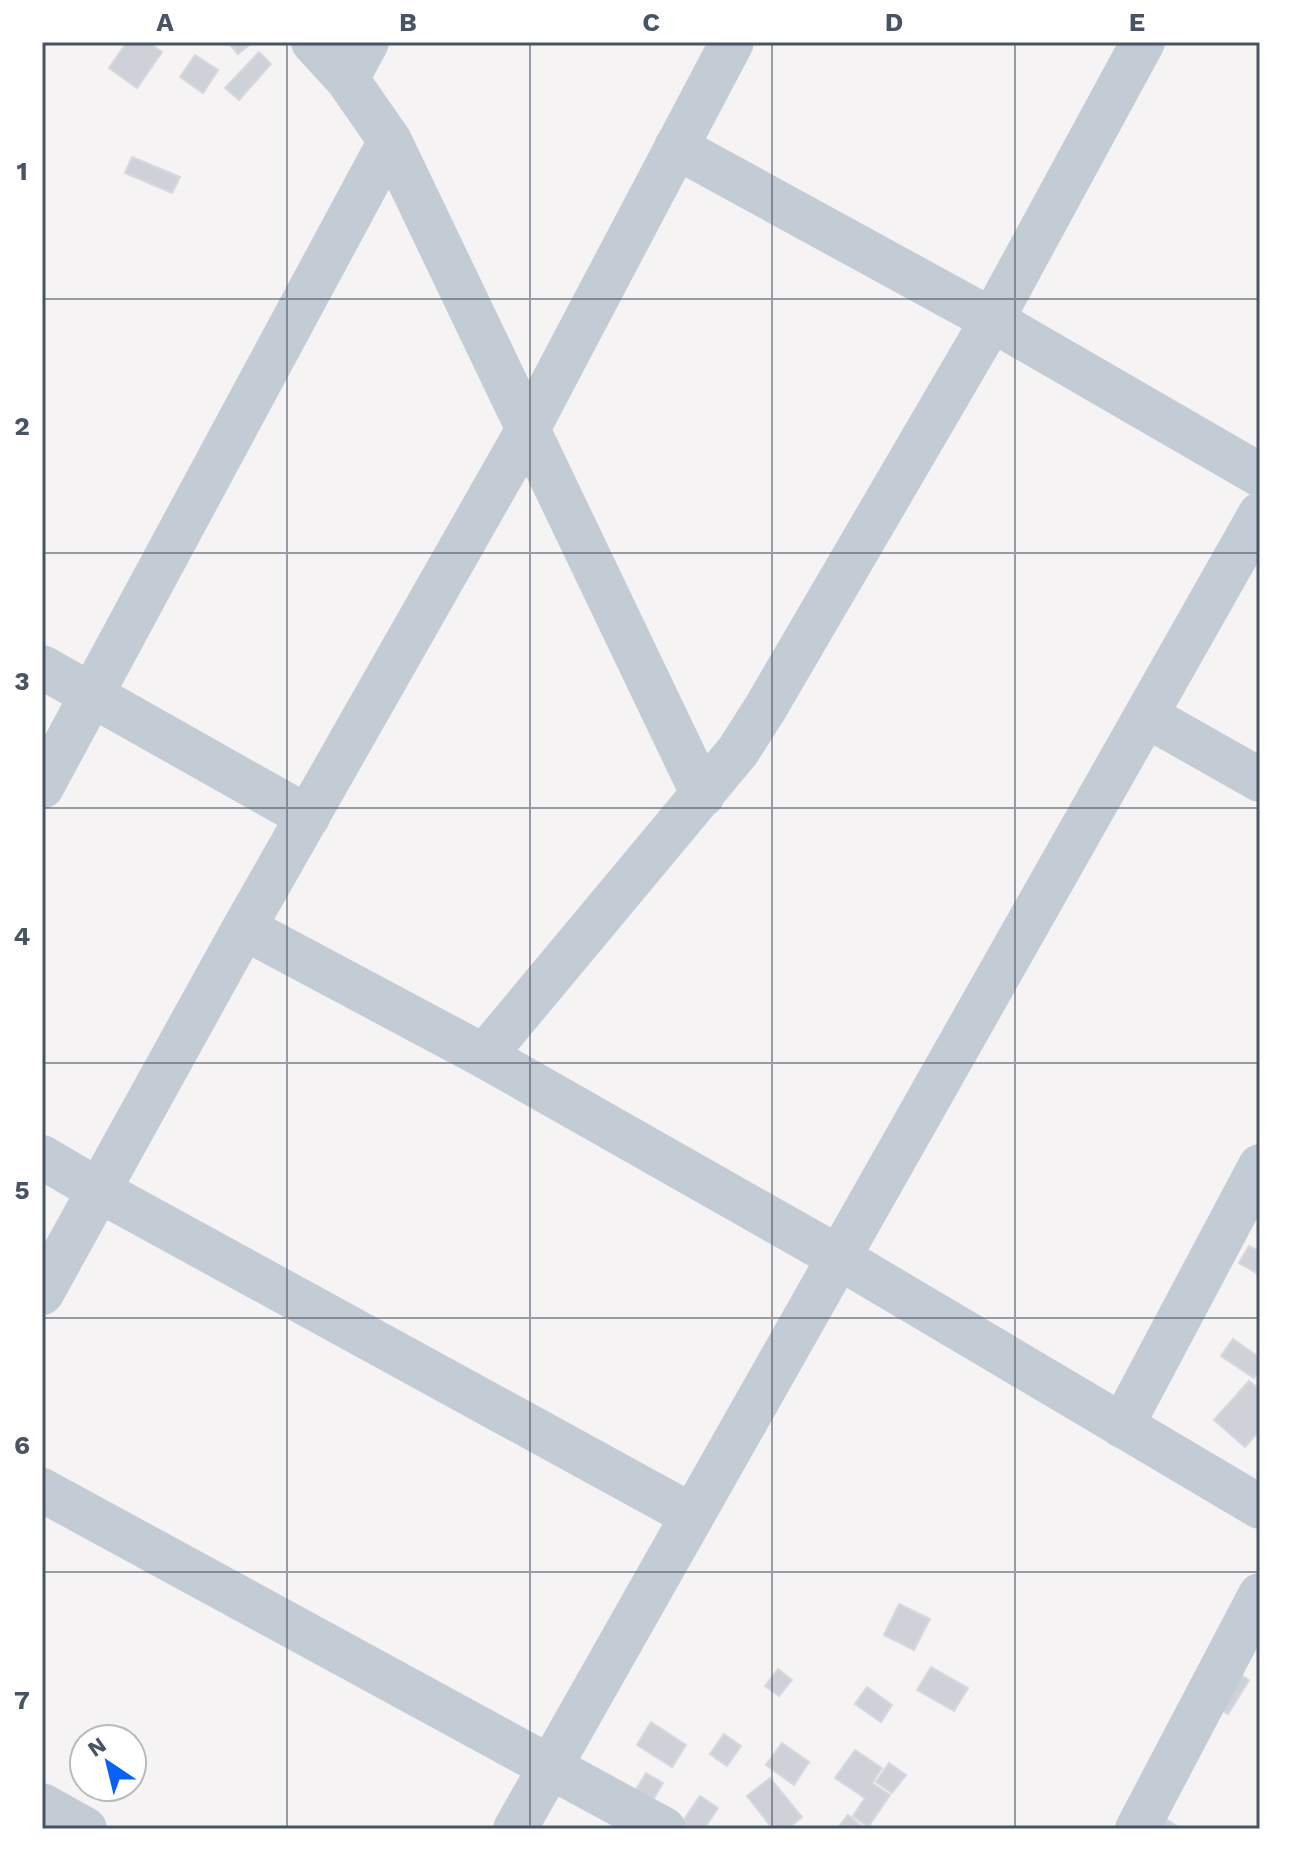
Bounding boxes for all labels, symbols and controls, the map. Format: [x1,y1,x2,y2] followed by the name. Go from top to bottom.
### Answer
[156,7,174,37] text: A
[399,7,417,37] text: B
[642,7,660,37] text: C
[885,7,903,37] text: D
[1129,7,1145,37] text: E
[16,156,28,186] text: 1
[14,411,30,441] text: 2
[14,666,30,696] text: 3
[14,921,31,951] text: 4
[14,1175,30,1205] text: 5
[14,1430,30,1460] text: 6
[14,1685,30,1715] text: 7
[68,1723,148,1803] north arrow
[83,1732,111,1762] text: N

